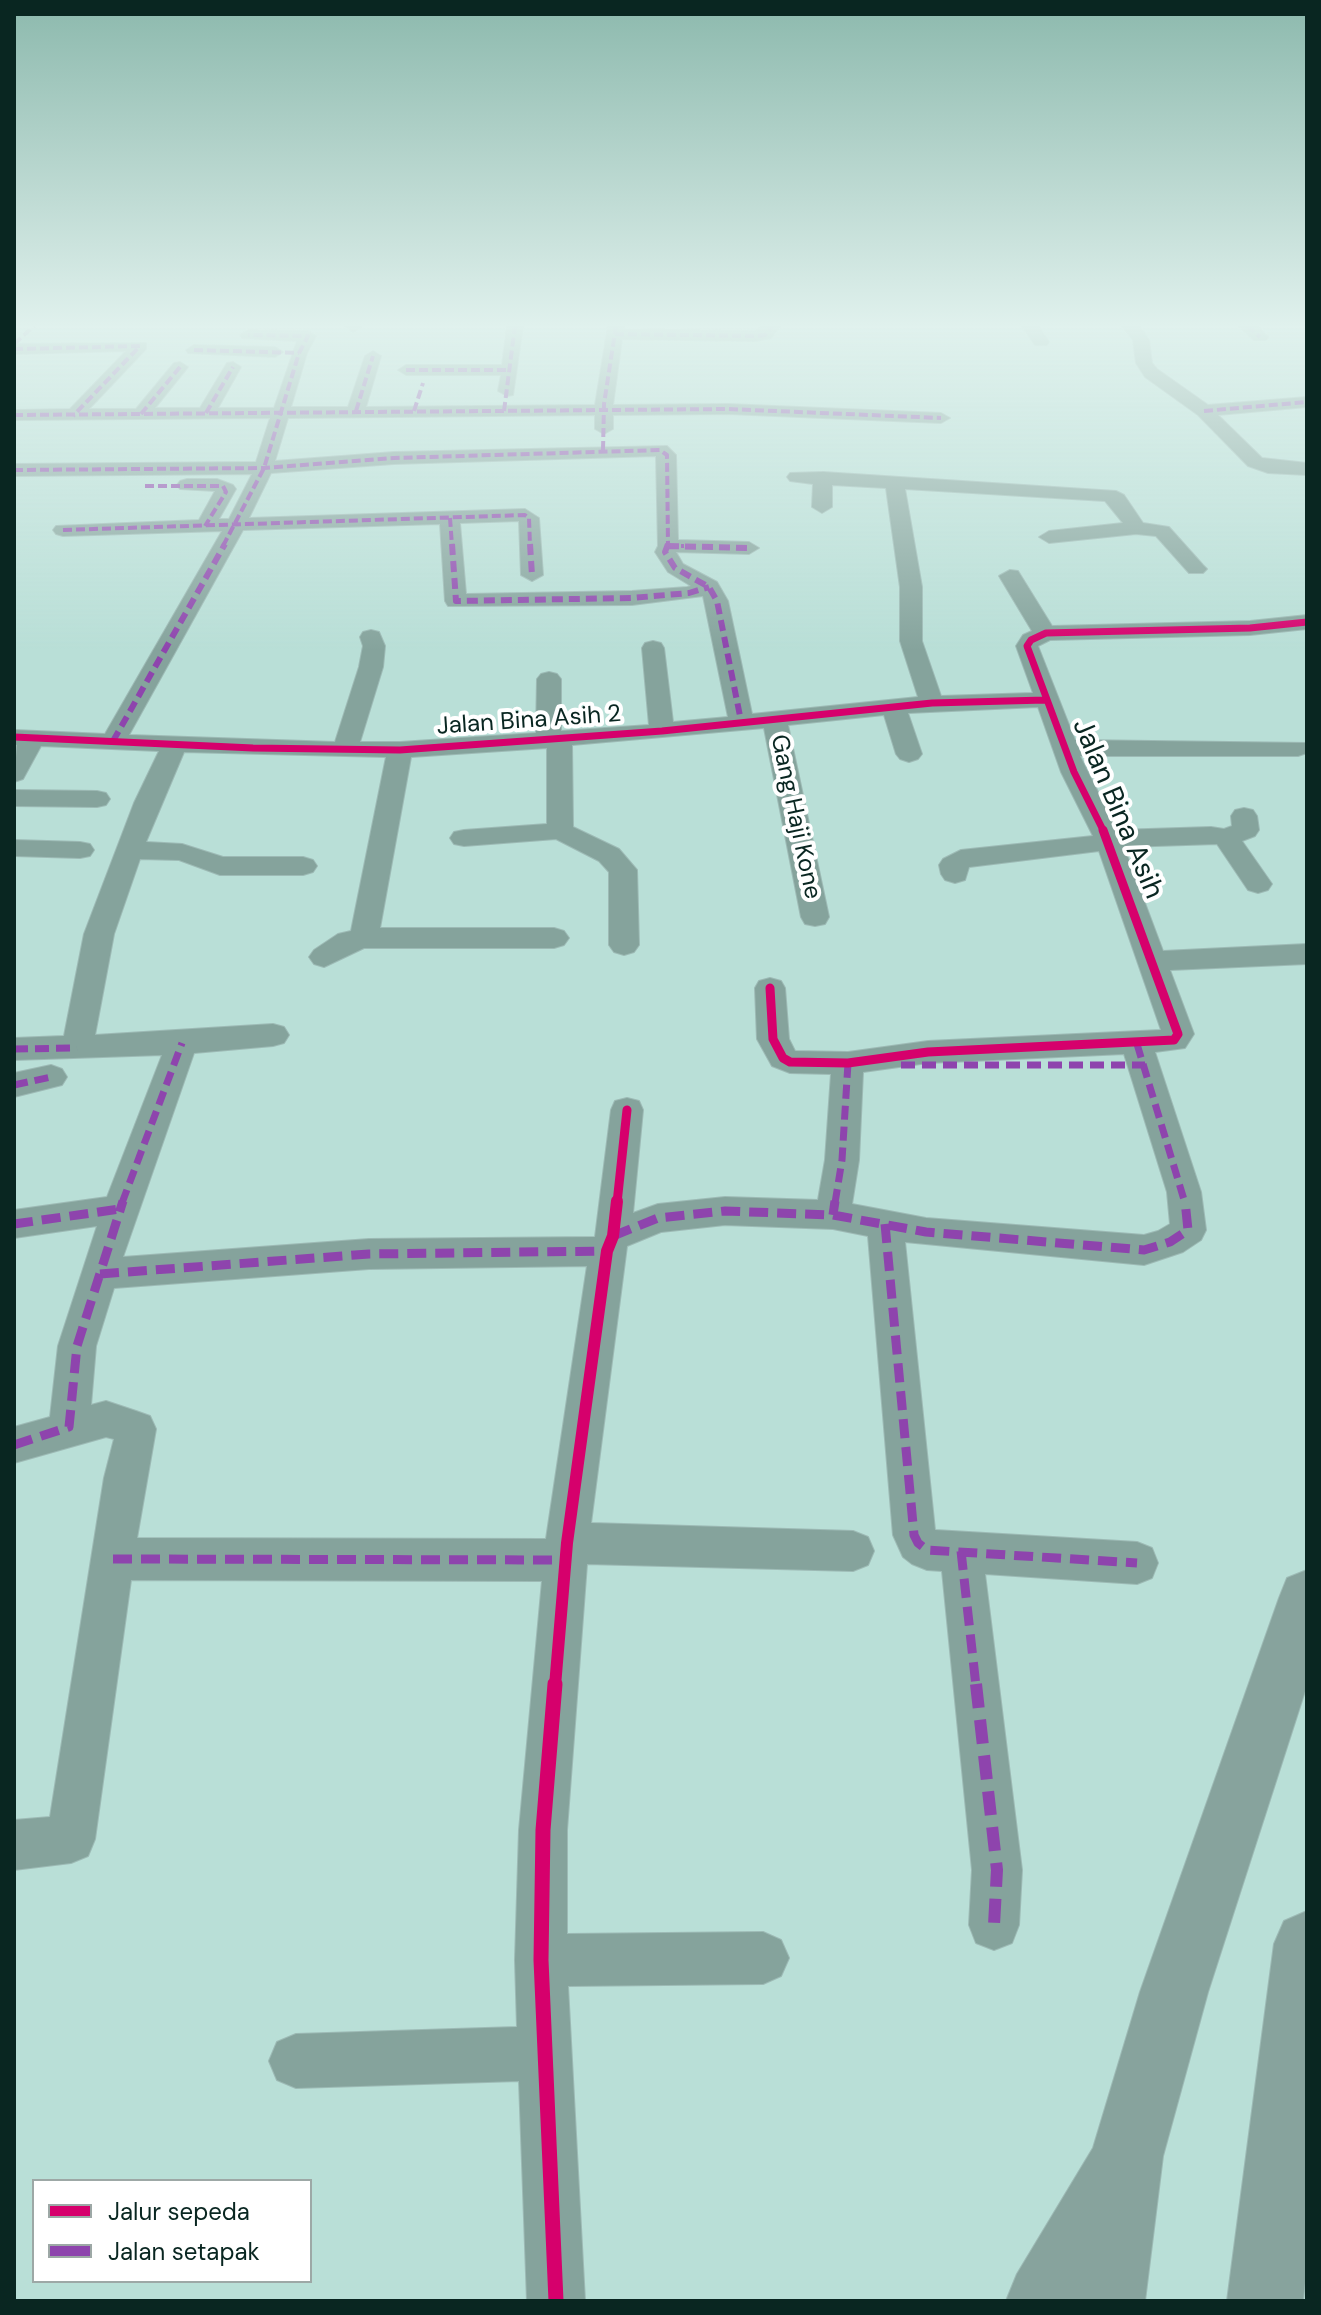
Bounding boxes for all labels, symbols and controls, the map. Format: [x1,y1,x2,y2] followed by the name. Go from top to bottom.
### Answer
[436,700,622,742] street label: Jalan Bina Asih 2
[1064,714,1170,904] street label: Jalan Bina Asih
[764,732,826,902] street label: Gang Haji Kone
[32,2179,312,2283] legend
[108,2196,250,2227] text: Jalur sepeda
[108,2236,260,2267] text: Jalan setapak

